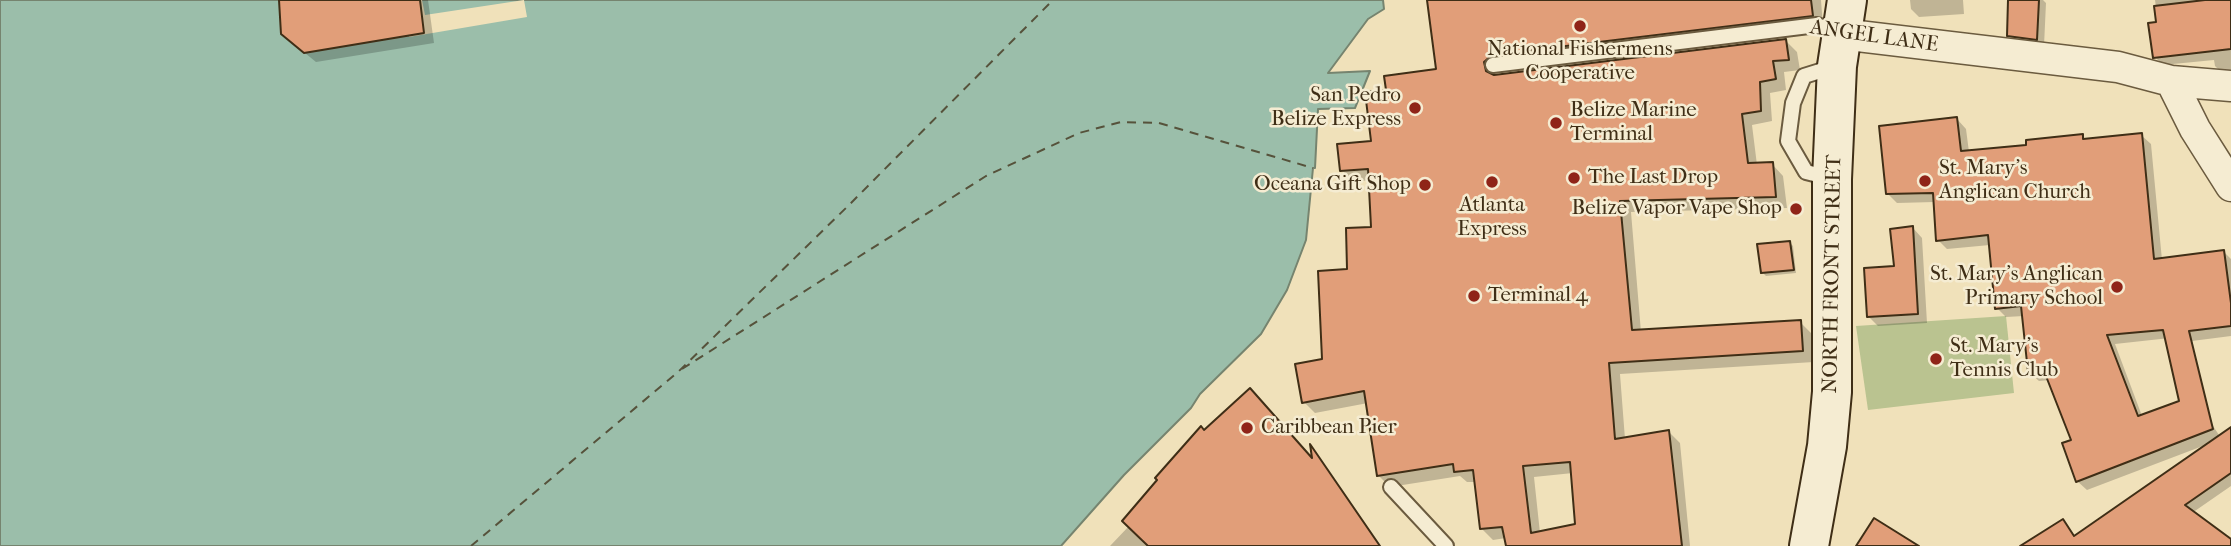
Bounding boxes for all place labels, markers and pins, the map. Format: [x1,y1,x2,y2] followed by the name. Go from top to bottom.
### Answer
[1572,18,1588,34] marker: National Fishermens Cooperative
[1487,37,1673,87] place label: National Fishermens Cooperative
[1271,83,1401,133] place label: San Pedro Belize Express
[1570,98,1697,148] place label: Belize Marine Terminal
[1407,100,1423,116] marker: San Pedro Belize Express
[1548,115,1564,131] marker: Belize Marine Terminal
[1939,156,2091,206] place label: St. Mary's Anglican Church
[1588,165,1718,191] place label: The Last Drop
[1566,170,1582,186] marker: The Last Drop
[1254,172,1411,198] place label: Oceana Gift Shop
[1917,173,1933,189] marker: St. Mary's Anglican Church
[1484,174,1500,190] marker: Atlanta Express
[1417,177,1433,193] marker: Oceana Gift Shop
[1457,193,1527,243] place label: Atlanta Express
[1572,196,1782,222] place label: Belize Vapor Vape Shop
[1788,201,1804,217] marker: Belize Vapor Vape Shop
[1930,262,2103,312] place label: St. Mary's Anglican Primary School
[2109,279,2125,295] marker: St. Mary's Anglican Primary School
[1488,283,1588,309] place label: Terminal 4
[1466,288,1482,304] marker: Terminal 4
[1950,334,2058,384] place label: St. Mary's Tennis Club
[1928,351,1944,367] marker: St. Mary's Tennis Club
[1261,415,1397,441] place label: Caribbean Pier
[1239,420,1255,436] marker: Caribbean Pier

